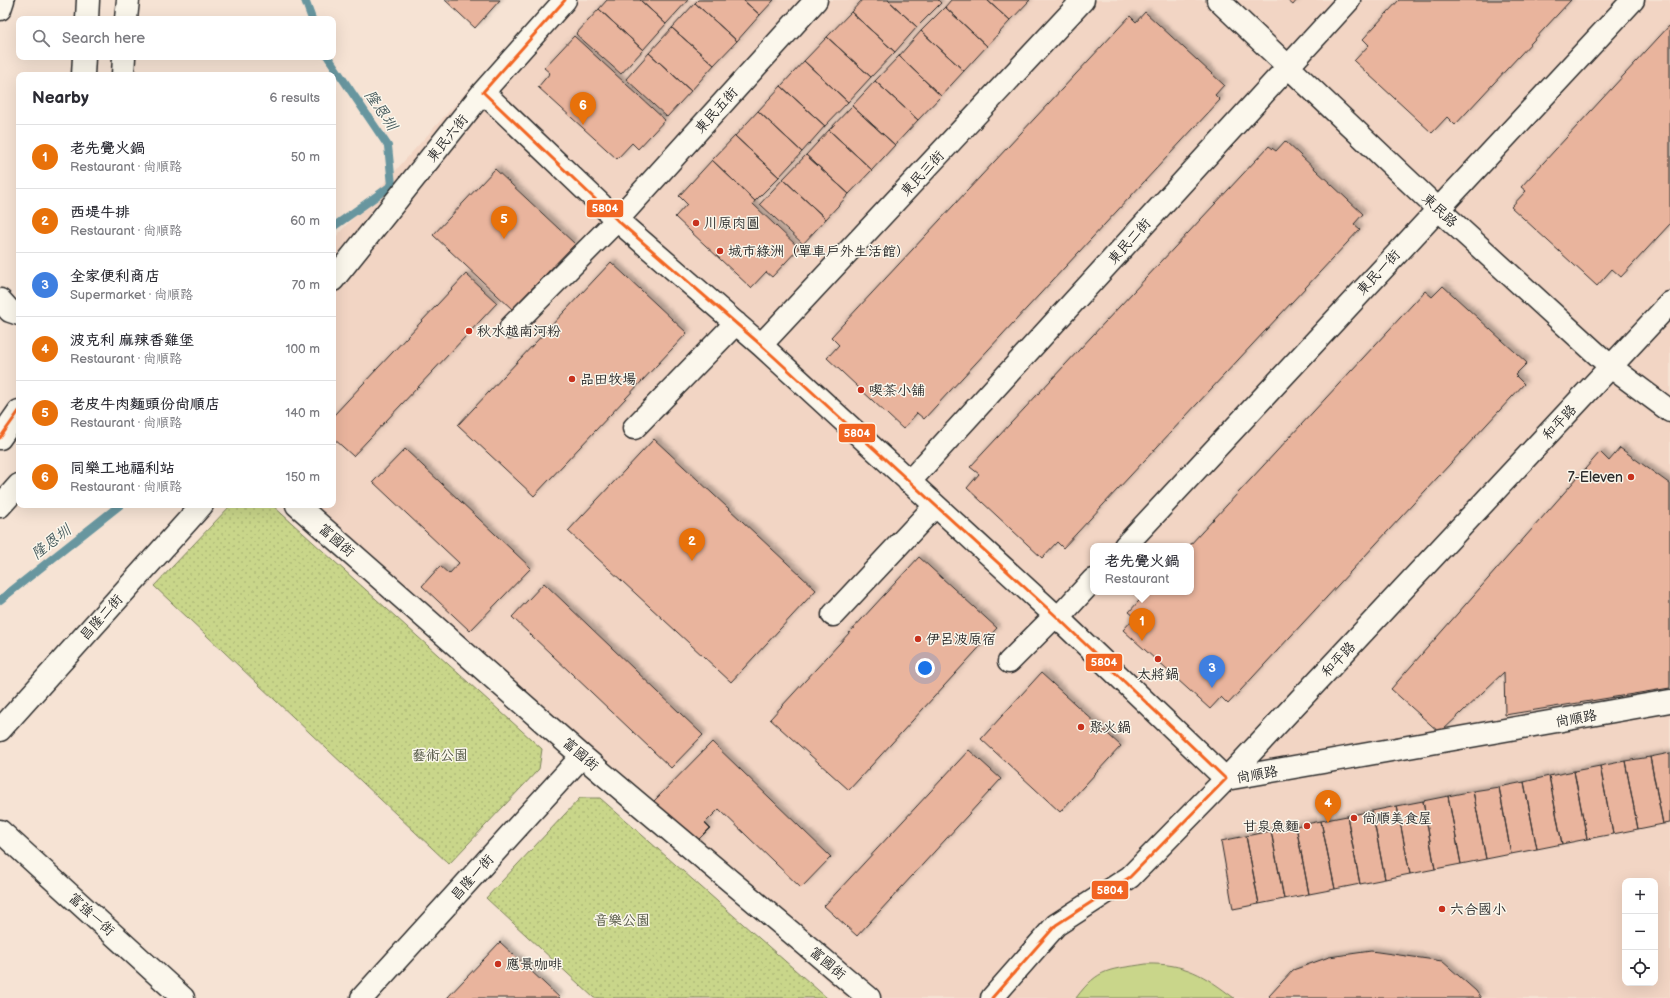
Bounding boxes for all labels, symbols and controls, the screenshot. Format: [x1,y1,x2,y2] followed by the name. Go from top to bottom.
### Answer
[16,16,336,60] search box
[30,27,52,49] icon: search
[62,29,145,48] text: Search here
[691,84,741,137] street label: 東民五街
[360,86,402,136] water label: 隆恩圳
[32,88,89,108] text: Nearby
[270,90,320,106] text: 6 results
[570,92,596,125] pin: 6
[423,111,472,165] street label: 東民六街
[70,139,145,158] text: 老先覺火鍋
[897,147,948,200] street label: 東民三街
[42,149,48,165] text: 1
[291,149,320,165] text: 50 m
[70,159,182,175] text: Restaurant · 尚順路
[1419,190,1461,231] street label: 東民路
[586,199,624,218] line badge: 5804
[592,202,619,215] text: 5804
[70,203,130,222] text: 西堤牛排
[491,206,517,239] pin: 5
[41,213,49,229] text: 2
[290,213,320,229] text: 60 m
[704,215,760,232] place label: 川原肉圓
[1104,215,1154,268] street label: 東民二街
[691,218,701,228] marker: 川原肉圓
[70,223,182,239] text: Restaurant · 尚順路
[728,243,910,260] place label: 城市綠洲（單車戶外生活館）
[715,246,725,256] marker: 城市綠洲（單車戶外生活館）
[1353,246,1404,299] street label: 東民一街
[70,267,160,286] text: 全家便利商店
[41,277,49,293] text: 3
[292,277,320,293] text: 70 m
[70,287,193,303] text: Supermarket · 尚順路
[477,323,561,340] place label: 秋水越南河粉
[464,326,474,336] marker: 秋水越南河粉
[70,331,194,350] text: 波克利 麻辣香雞堡
[41,341,49,357] text: 4
[285,341,320,357] text: 100 m
[70,351,182,367] text: Restaurant · 尚順路
[580,371,636,388] place label: 品田牧場
[567,374,577,384] marker: 品田牧場
[869,382,925,399] place label: 喫茶小舖
[856,385,866,395] marker: 喫茶小舖
[70,395,220,414] text: 老皮牛肉麵頭份尚順店
[1539,401,1580,443] street label: 和平路
[41,405,49,421] text: 5
[285,405,320,421] text: 140 m
[70,415,182,431] text: Restaurant · 尚順路
[838,423,876,443] line badge: 5804
[844,427,871,440] text: 5804
[70,459,175,478] text: 同樂工地福利站
[41,469,49,485] text: 6
[286,469,320,485] text: 150 m
[1568,469,1623,486] place label: 7-Eleven
[1626,472,1636,482] marker: 7-Eleven
[70,479,182,495] text: Restaurant · 尚順路
[28,520,76,564] water label: 隆恩圳
[315,520,358,561] street label: 富國街
[679,528,705,561] pin: 2
[1090,543,1194,595] popup
[1104,552,1180,571] text: 老先覺火鍋
[1104,571,1169,587] text: Restaurant
[76,591,126,644] street label: 昌隆二街
[1129,608,1155,641] pin: 1
[926,631,996,648] place label: 伊呂波原宿
[913,634,923,644] marker: 伊呂波原宿
[1318,638,1359,680] street label: 和平路
[1085,653,1123,672] line badge: 5804
[1153,654,1163,664] marker: 太將鍋
[1199,655,1225,688] pin: 3
[1091,656,1118,669] text: 5804
[915,658,935,678] your location
[1137,666,1179,683] place label: 太將鍋
[1554,706,1598,731] street label: 尚順路
[1089,719,1131,736] place label: 聚火鍋
[1076,722,1086,732] marker: 聚火鍋
[559,734,602,775] street label: 富國街
[412,747,468,764] park label: 藝術公園
[1235,762,1279,787] street label: 尚順路
[1315,790,1341,823] pin: 4
[1362,810,1432,827] place label: 尚順美食屋
[1349,813,1359,823] marker: 尚順美食屋
[1243,818,1299,835] place label: 甘泉魚麵
[1302,821,1312,831] marker: 甘泉魚麵
[447,851,497,904] street label: 昌隆一街
[1622,878,1658,986] map controls
[1622,878,1658,914] button: +
[1091,880,1129,900] line badge: 5804
[1097,884,1124,897] text: 5804
[65,889,118,939] street label: 富強一街
[1450,901,1506,918] place label: 六合國小
[1437,904,1447,914] marker: 六合國小
[594,912,650,929] park label: 音樂公園
[1622,914,1658,950] button: −
[806,943,849,983] street label: 富國街
[1622,950,1658,986] button: locate
[506,956,562,973] place label: 應景咖啡
[493,959,503,969] marker: 應景咖啡

